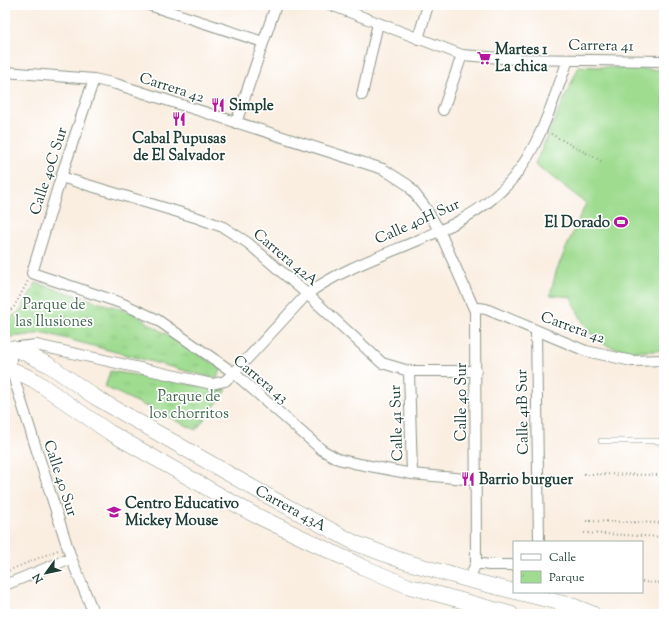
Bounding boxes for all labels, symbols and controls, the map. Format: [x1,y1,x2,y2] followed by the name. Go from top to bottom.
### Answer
[568,35,634,58] street label: Carrera 41
[495,40,548,78] place label: Martes 1 La chica
[476,50,492,66] supermarket icon: Martes 1 La chica
[136,68,207,109] street label: Carrera 42
[229,96,274,117] place label: Simple
[210,97,226,113] restaurant icon: Simple
[171,111,187,127] restaurant icon: Cabal Pupusas de El Salvador
[25,125,74,218] street label: Calle 40C Sur
[132,129,226,167] place label: Cabal Pupusas de El Salvador
[372,194,464,250] street label: Calle 40H Sur
[545,213,610,234] place label: El Dorado
[613,214,629,230] sports icon: El Dorado
[248,225,322,292] street label: Carrera 42A
[15,295,93,333] park label: Parque de las Ilusiones
[537,307,608,350] street label: Carrera 42
[228,351,292,409] street label: Carrera 43
[452,362,473,441] street label: Calle 40 Sur
[512,369,535,455] street label: Calle 41B Sur
[386,384,409,461] street label: Calle 41 Sur
[149,387,229,425] park label: Parque de los chorritos
[37,438,82,520] street label: Calle 40 Sur
[479,470,573,491] place label: Barrio burguer
[460,471,476,487] restaurant icon: Barrio burguer
[251,481,330,537] street label: Carrera 43A
[125,494,239,532] place label: Centro Educativo Mickey Mouse
[106,504,122,520] school or university icon: Centro Educativo Mickey Mouse
[513,541,643,593] legend
[549,549,577,567] text: Calle
[26,553,66,593] north arrow
[549,569,585,587] text: Parque
[29,570,48,587] text: N

